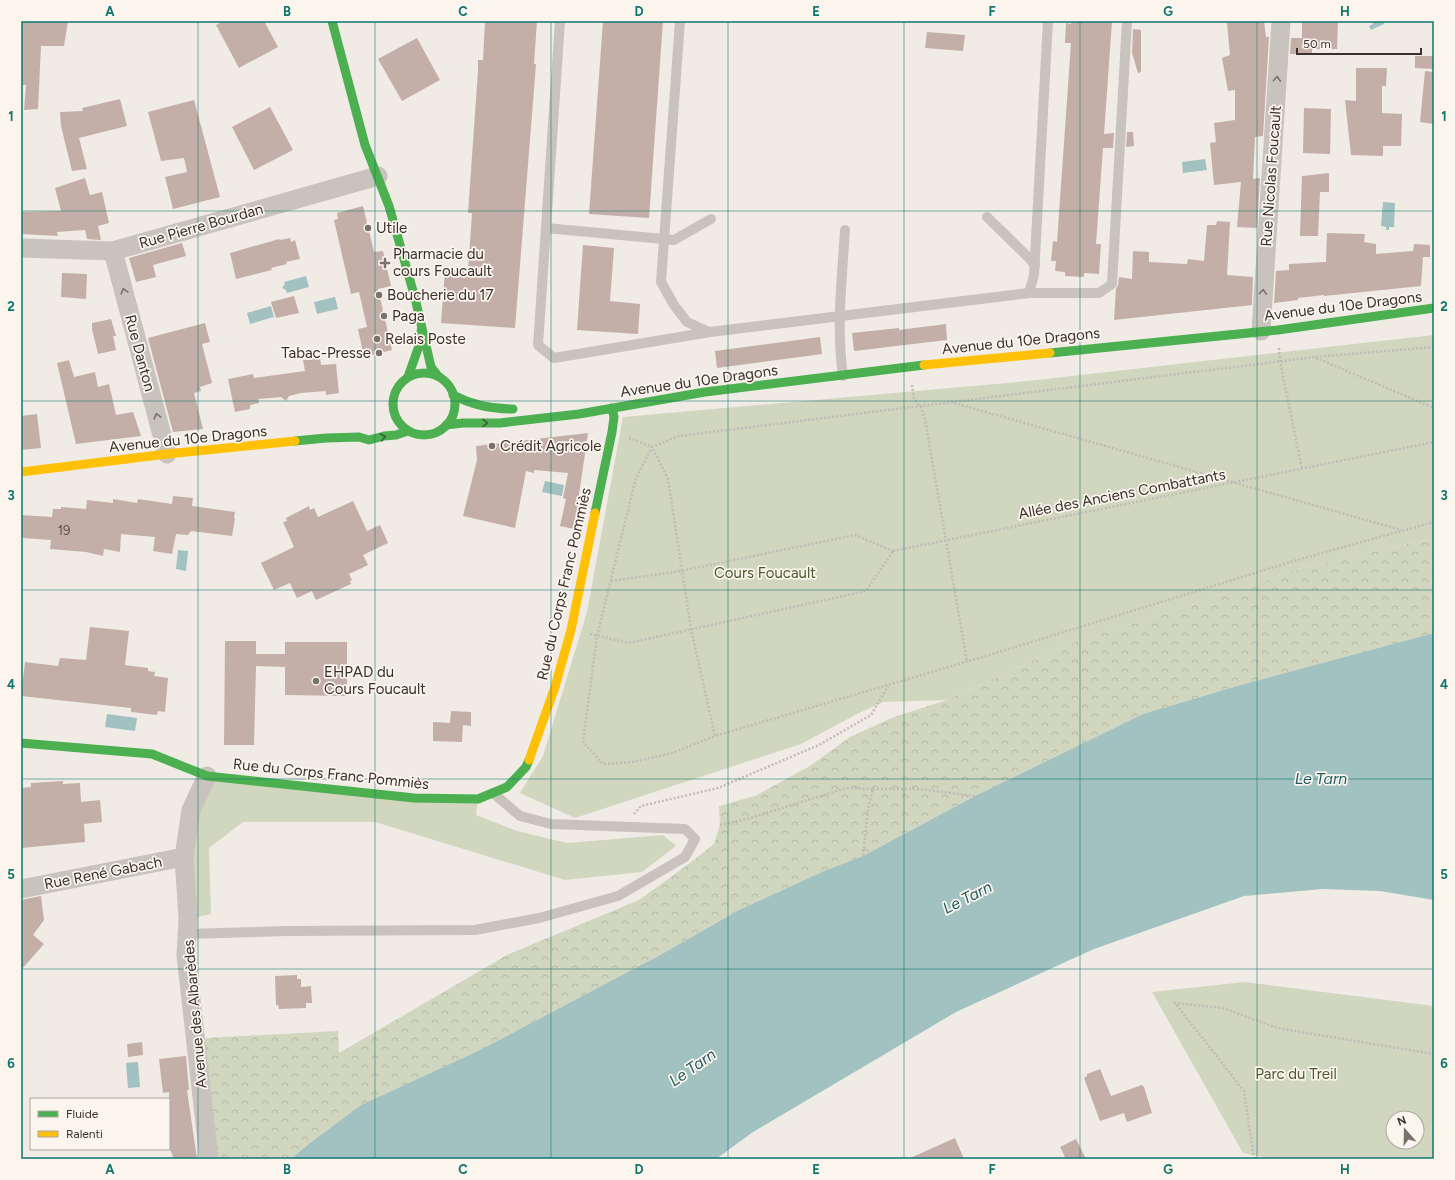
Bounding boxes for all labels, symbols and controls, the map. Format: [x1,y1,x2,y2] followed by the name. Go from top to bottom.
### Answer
[105,4,115,19] text: A
[283,4,291,19] text: B
[458,4,468,19] text: C
[634,4,644,19] text: D
[812,4,820,19] text: E
[988,4,996,19] text: F
[1163,4,1173,19] text: G
[1340,4,1350,19] text: H
[1297,30,1421,56] scale bar
[1303,37,1331,51] text: 50 m
[1273,76,1282,82] one-way arrow
[1257,105,1285,247] street label: Rue Nicolas Foucault
[8,109,14,124] text: 1
[1441,109,1447,124] text: 1
[137,200,265,252] street label: Rue Pierre Bourdan
[376,219,407,237] place label: Utile
[363,223,373,233] marker: Utile
[393,245,493,280] place label: Pharmacie du cours Foucault
[380,258,390,268] marker: Pharmacie du cours Foucault
[387,286,493,304] place label: Boucherie du 17
[1263,287,1423,325] street label: Avenue du 10e Dragons
[120,288,128,294] one-way arrow
[1259,289,1268,295] one-way arrow
[374,290,384,300] marker: Boucherie du 17
[7,299,15,314] text: 2
[1440,299,1448,314] text: 2
[392,307,425,325] place label: Paga
[379,311,389,321] marker: Paga
[121,313,159,393] street label: Rue Danton
[941,324,1101,358] street label: Avenue du 10e Dragons
[385,330,466,348] place label: Relais Poste
[372,334,382,344] marker: Relais Poste
[281,344,371,362] place label: Tabac-Presse
[374,348,384,358] marker: Tabac-Presse
[619,361,779,401] street label: Avenue du 10e Dragons
[153,413,162,420] one-way arrow
[482,418,488,427] one-way arrow
[108,422,268,456] street label: Avenue du 10e Dragons
[380,433,387,441] one-way arrow
[500,437,601,455] place label: Crédit Agricole
[487,441,497,451] marker: Crédit Agricole
[1017,465,1227,523] street label: Allée des Anciens Combattants
[533,486,595,682] street label: Rue du Corps Franc Pommiès
[7,488,15,503] text: 3
[1440,488,1448,503] text: 3
[58,523,70,538] house number: 19
[714,564,816,582] park label: Cours Foucault
[324,663,426,698] place label: EHPAD du Cours Foucault
[311,676,321,686] marker: EHPAD du Cours Foucault
[7,677,15,692] text: 4
[1440,677,1448,692] text: 4
[232,755,430,793] street label: Rue du Corps Franc Pommiès
[1295,769,1347,788] water label: Le Tarn
[43,853,163,893] street label: Rue René Gabach
[7,867,15,882] text: 5
[1440,867,1448,882] text: 5
[939,877,995,918] water label: Le Tarn
[180,939,210,1089] street label: Avenue des Albarèdes
[665,1044,719,1090] water label: Le Tarn
[7,1056,15,1071] text: 6
[1440,1056,1448,1071] text: 6
[1255,1065,1337,1083] park label: Parc du Treil
[30,1098,170,1150] legend
[66,1107,99,1121] text: Fluide
[1385,1110,1425,1150] north arrow
[1396,1114,1408,1129] text: N
[66,1127,103,1141] text: Ralenti
[105,1162,115,1177] text: A
[283,1162,291,1177] text: B
[458,1162,468,1177] text: C
[634,1162,644,1177] text: D
[812,1162,820,1177] text: E
[988,1162,996,1177] text: F
[1163,1162,1173,1177] text: G
[1340,1162,1350,1177] text: H

